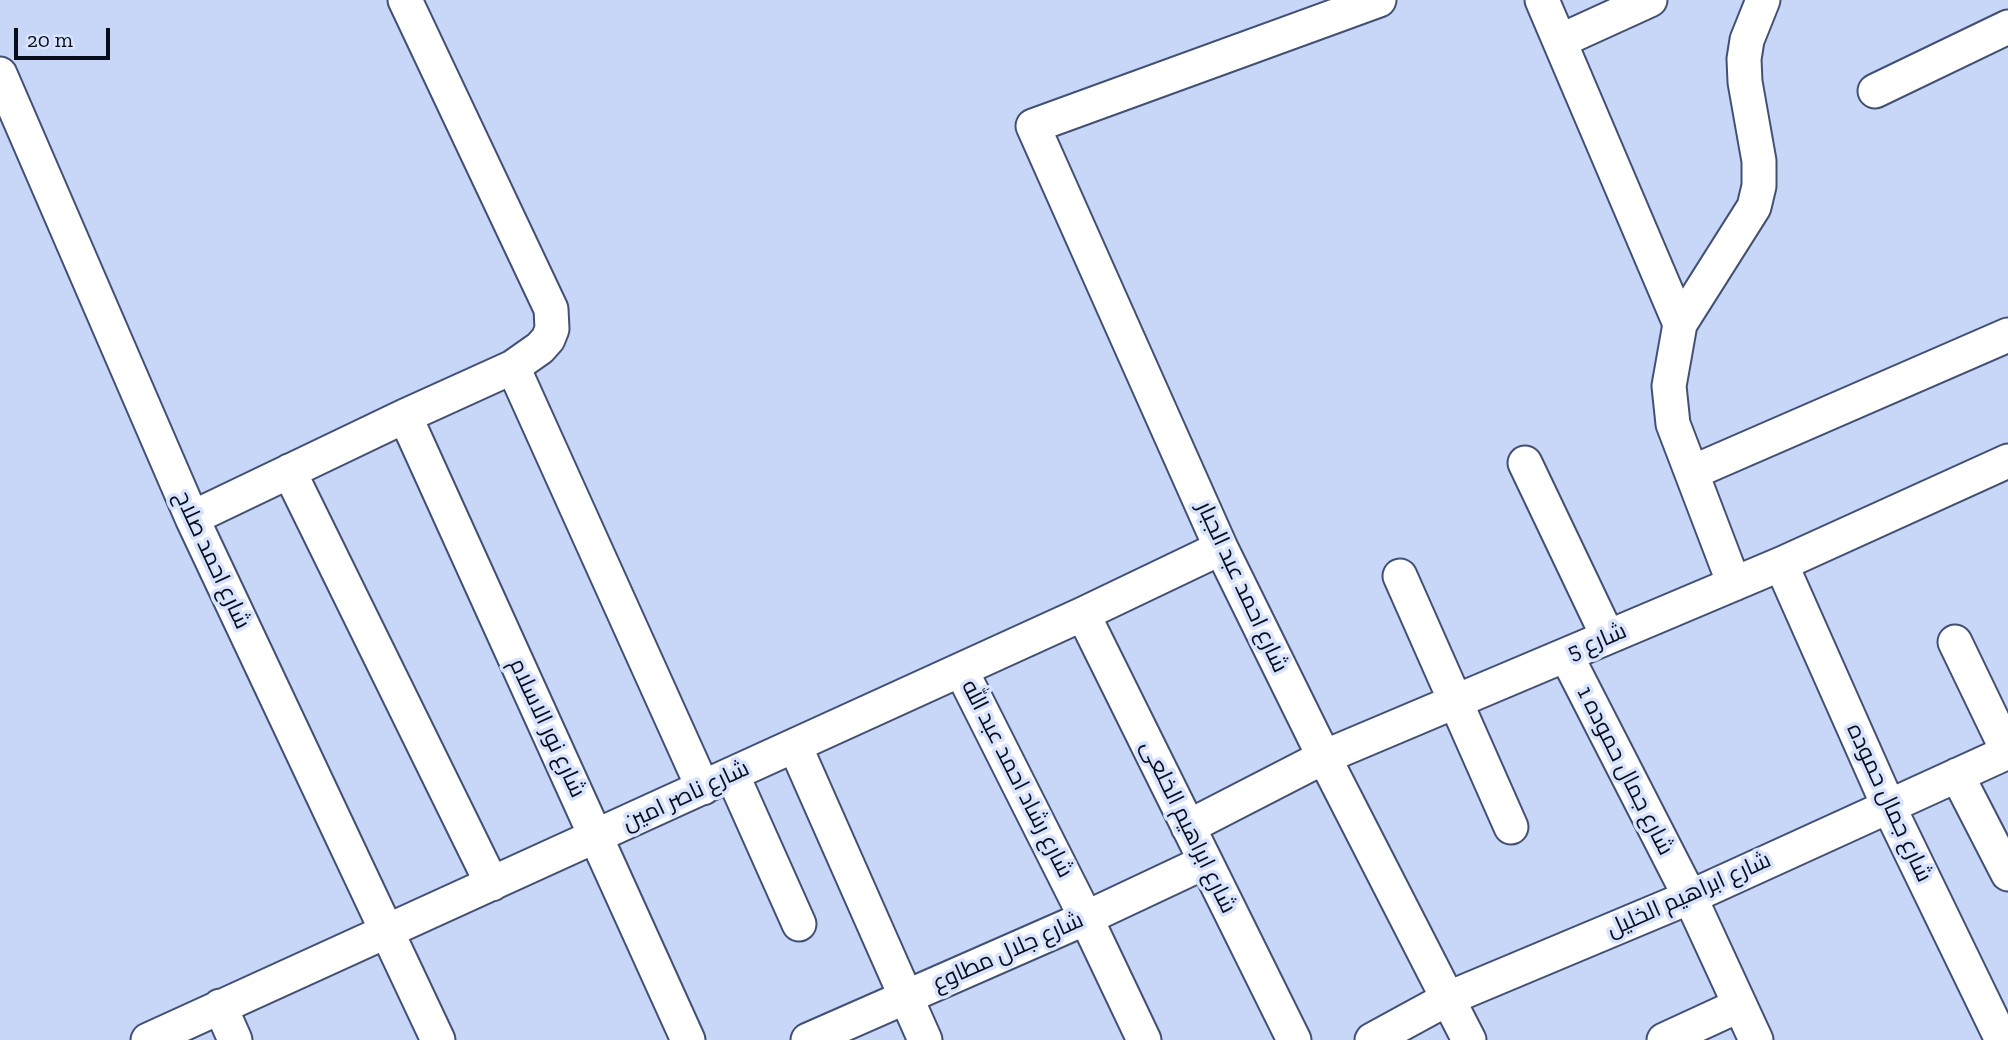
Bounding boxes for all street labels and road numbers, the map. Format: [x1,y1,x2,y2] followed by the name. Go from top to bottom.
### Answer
[168,486,256,634] street label: شارع احمد صلاح
[1190,497,1294,677] street label: شارع احمد عبد الجبار
[1563,617,1631,667] street label: شارع 5
[503,654,591,802] street label: شارع نور الاسلام
[955,675,1079,883] street label: شارع رشاد احمد عبد الله
[1571,682,1679,860] street label: شارع جمال حموده 1
[1840,719,1938,887] street label: شارع جمال حموده
[1134,736,1242,918] street label: شارع ابراهيم الخلعى
[618,755,754,837] street label: شارع ناصر امين
[1603,846,1775,944] street label: شارع ابراهيم الخليل
[928,906,1088,998] street label: شارع جلال مطاوع

